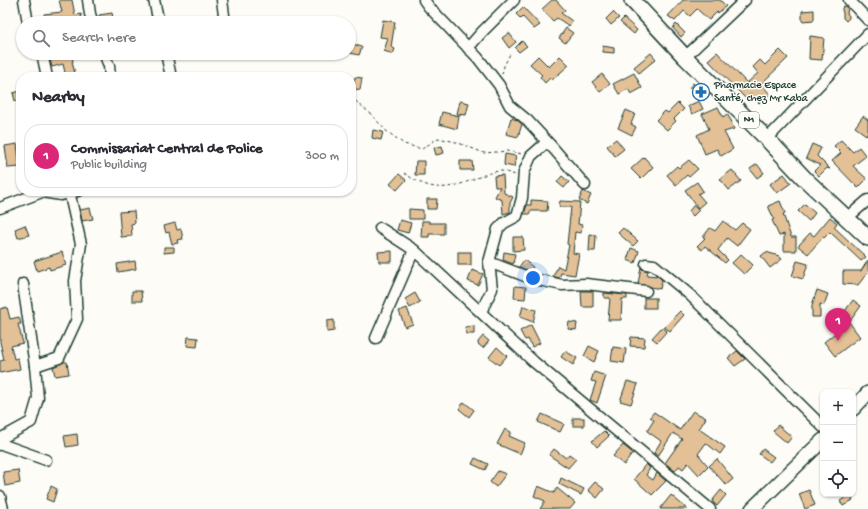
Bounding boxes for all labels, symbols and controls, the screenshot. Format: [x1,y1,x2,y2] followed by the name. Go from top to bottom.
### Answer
[16,16,356,60] search box
[30,27,52,49] icon: search
[62,29,136,47] text: Search here
[713,80,809,105] place label: Pharmacie Espace Santé, chez Mr Kaba
[691,82,711,102] pharmacy icon: Pharmacie Espace Santé, chez Mr Kaba
[32,88,85,108] text: Nearby
[739,112,759,128] road number: N1
[71,140,263,158] text: Commissariat Central de Police
[43,149,49,164] text: 1
[305,149,339,164] text: 300 m
[71,158,147,173] text: Public building
[523,268,543,288] your location
[825,308,851,341] pin: 1
[820,389,856,497] map controls
[820,389,856,425] button: +
[820,425,856,461] button: −
[820,461,856,497] button: locate

